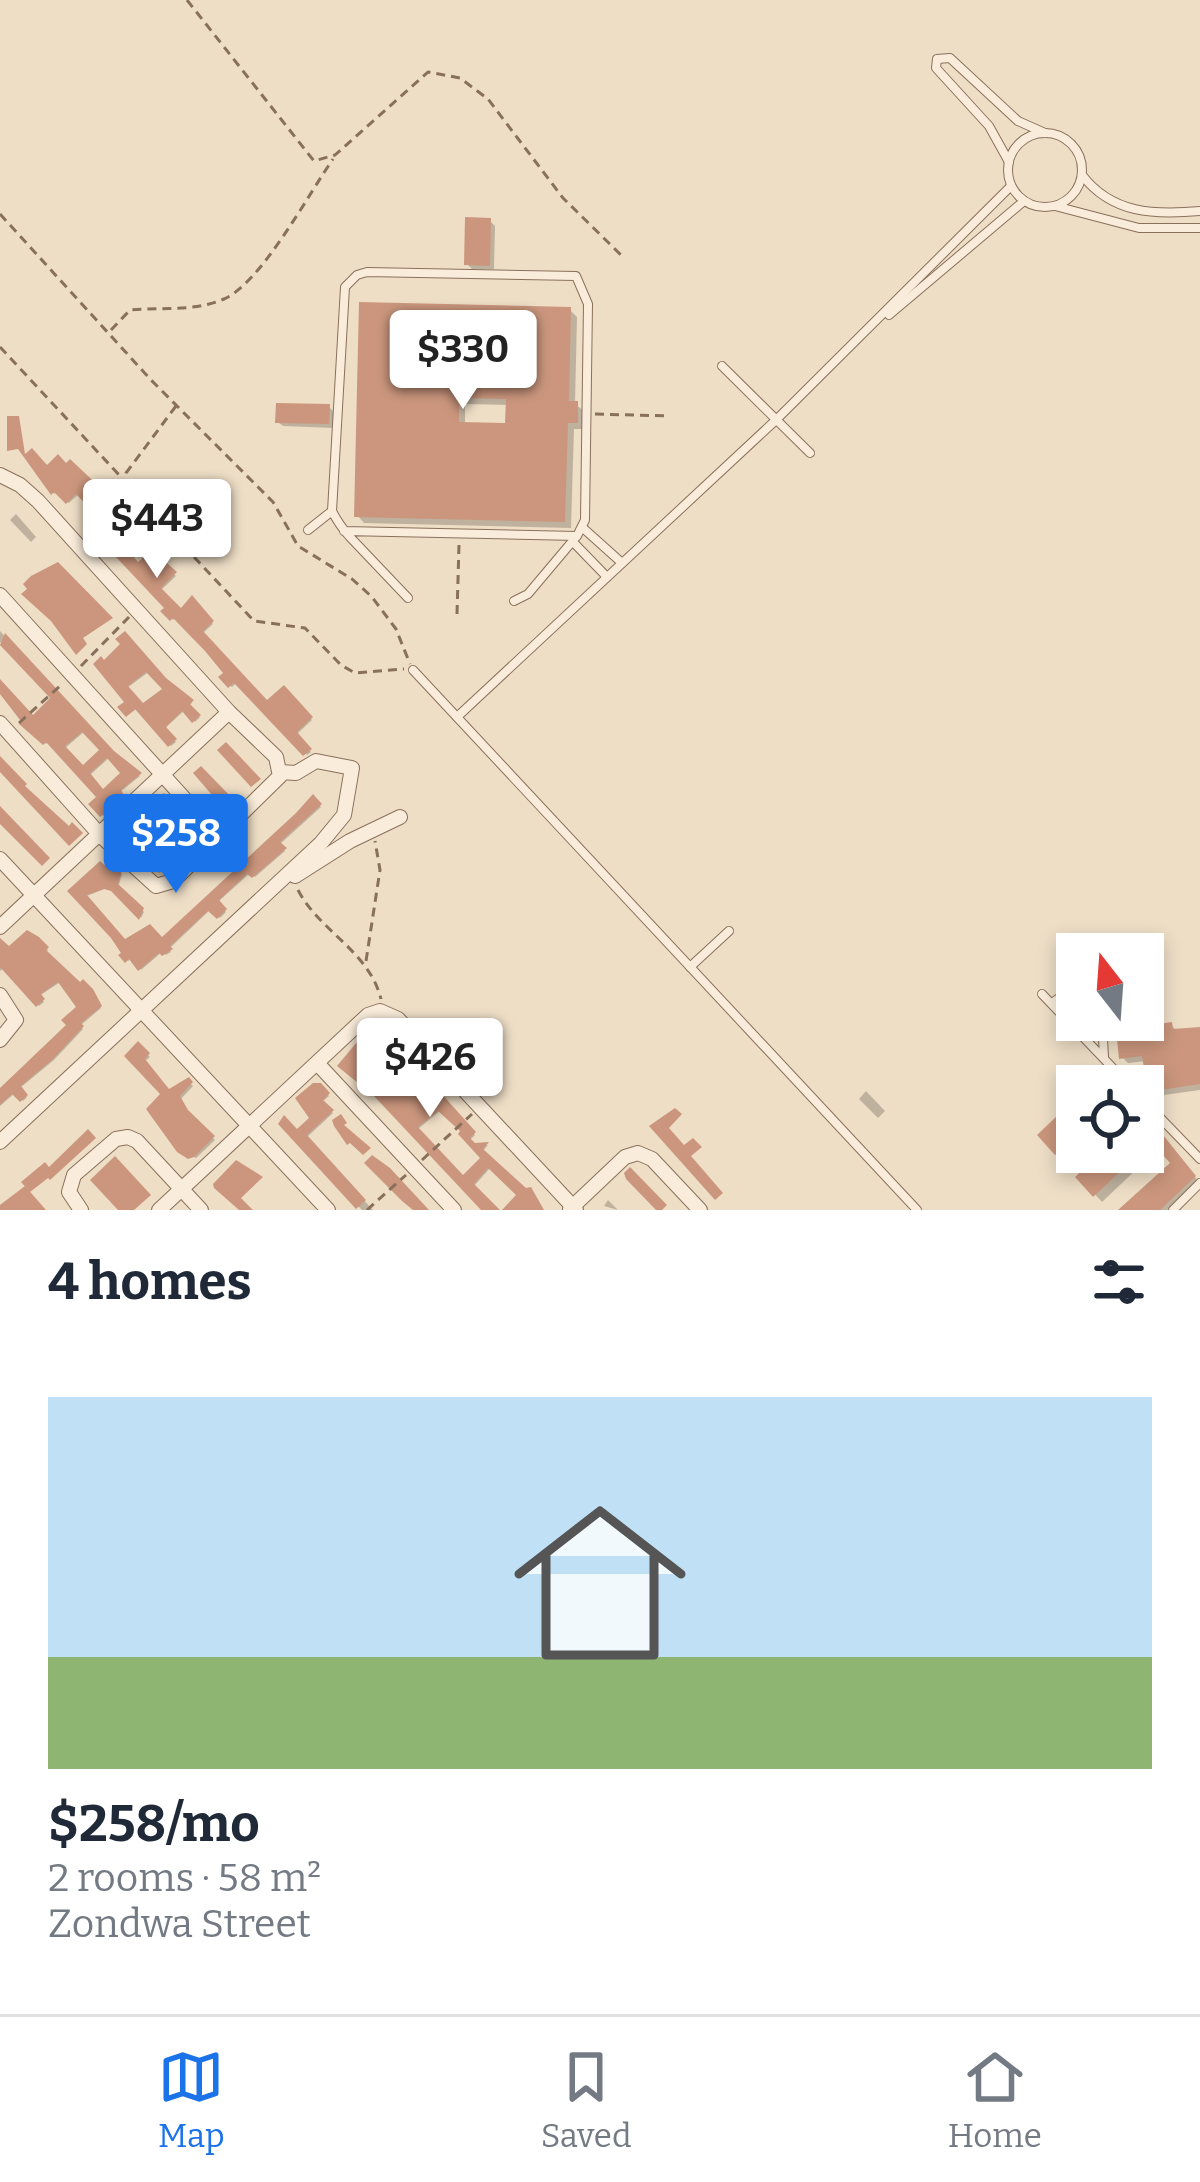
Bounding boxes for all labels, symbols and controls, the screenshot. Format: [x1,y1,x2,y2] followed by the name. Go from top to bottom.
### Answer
[392,310,534,412] pin: $330
[417,326,509,372] text: $330
[86,479,228,581] pin: $443
[110,495,204,541] text: $443
[105,794,247,896] pin: $258
[131,810,221,856] text: $258
[1056,933,1164,1041] north arrow
[1056,933,1164,1173] map controls
[359,1018,501,1120] pin: $426
[384,1034,476,1080] text: $426
[1056,1065,1164,1173] button: locate
[1086,1249,1152,1315] icon: filters
[48,1251,252,1313] text: 4 homes
[492,1475,708,1691] icon: home
[48,1793,260,1855] text: $258/mo
[48,1855,321,1901] text: 2 rooms · 58 m²
[48,1901,311,1947] text: Zondwa Street
[158,2044,225,2156] tab: Map
[541,2044,631,2156] tab: Saved
[948,2044,1042,2156] tab: Home

